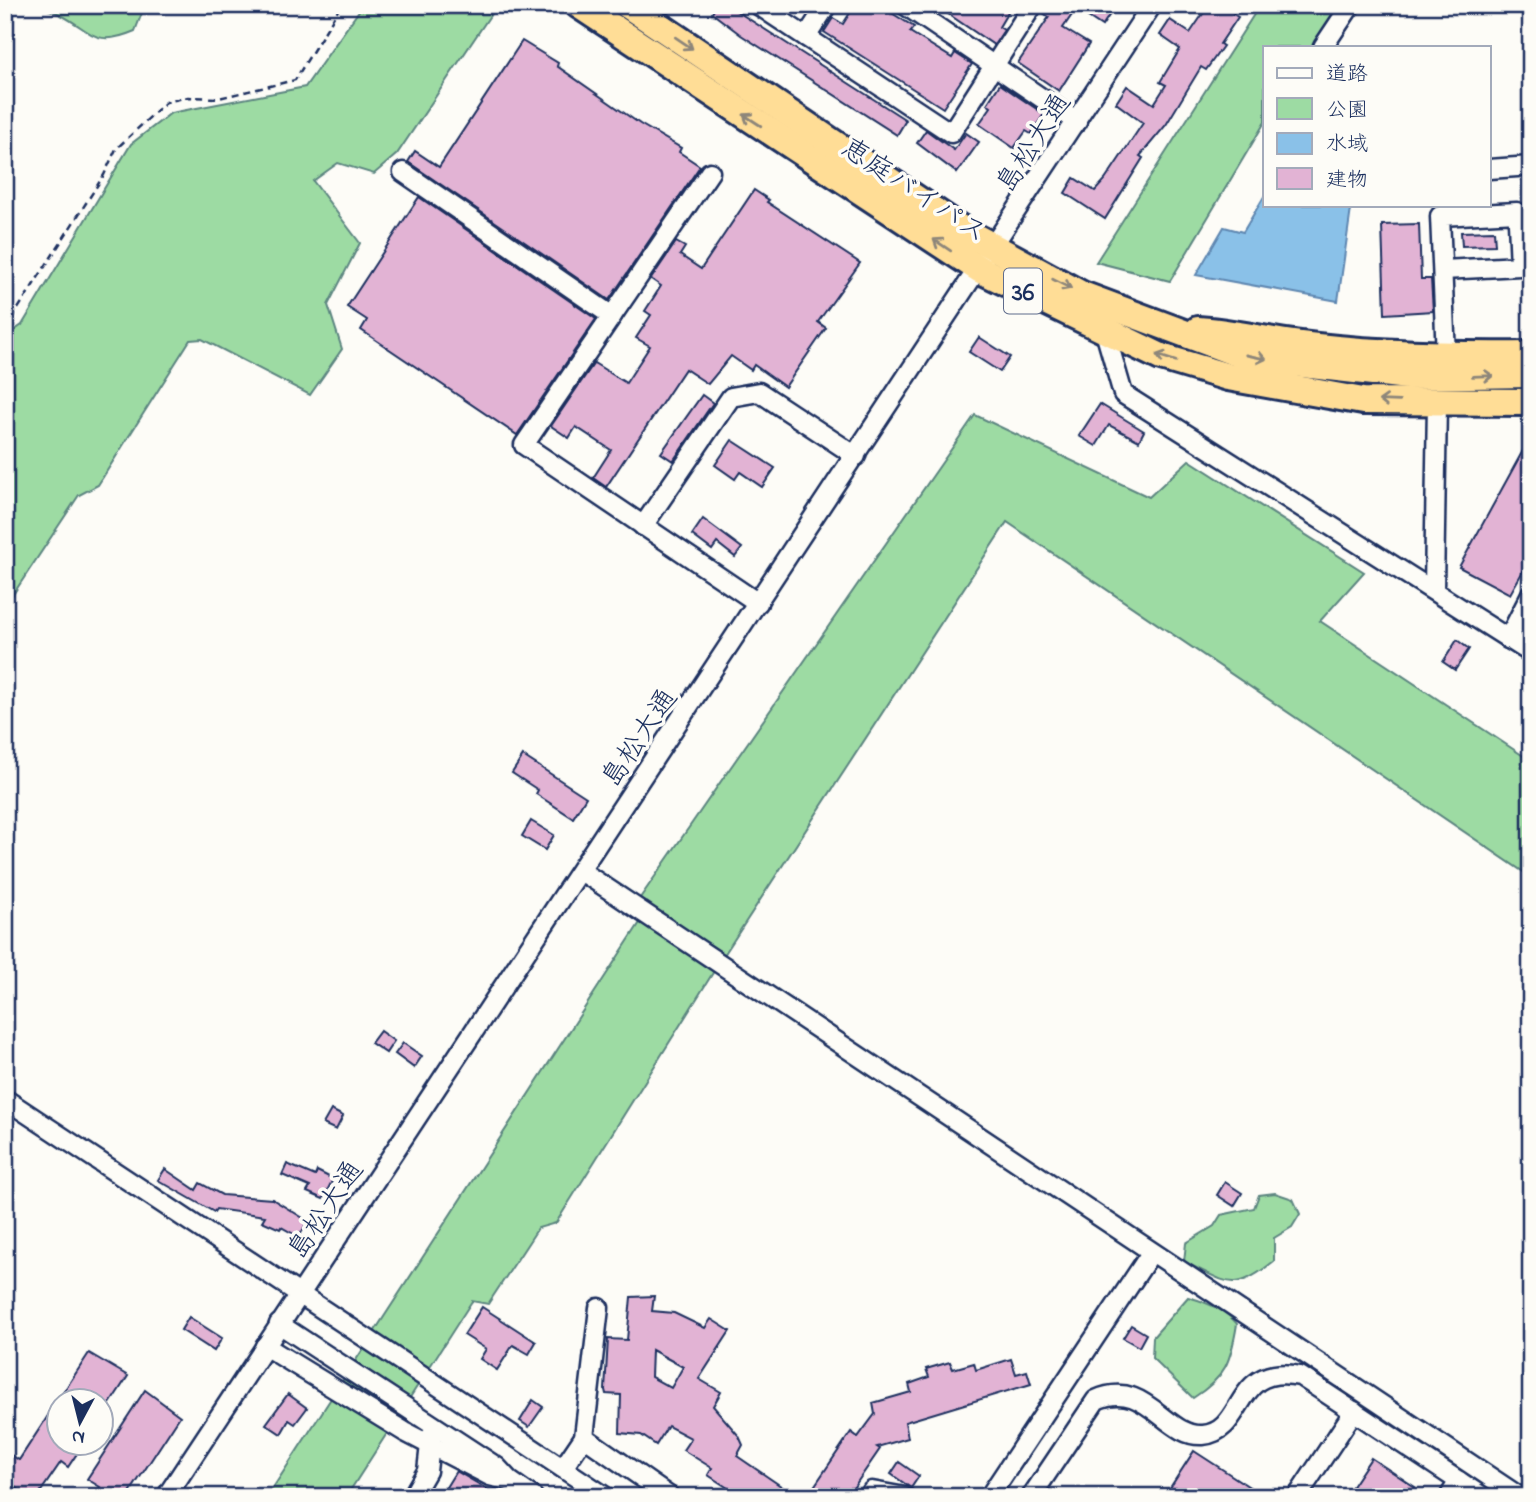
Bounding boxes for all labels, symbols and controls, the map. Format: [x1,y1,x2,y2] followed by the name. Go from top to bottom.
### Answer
[674,36,693,50] one-way arrow
[1263,46,1490,206] legend
[1326,60,1368,90] text: 道路
[987,86,1083,202] street label: 島松大通
[1326,96,1368,126] text: 公園
[743,112,762,127] one-way arrow
[832,129,994,255] street label: 恵庭バイパス
[1326,130,1368,160] text: 水域
[1326,166,1368,196] text: 建物
[933,238,952,252] one-way arrow
[1004,268,1042,314] road number: 36
[1051,278,1071,292] one-way arrow
[1156,351,1178,363] one-way arrow
[1244,351,1267,365] one-way arrow
[1471,369,1494,382] one-way arrow
[1378,395,1401,408] one-way arrow
[593,681,689,797] street label: 島松大通
[279,1153,375,1269] street label: 島松大通
[46,1386,116,1456] north arrow
[70,1422,86,1451] text: N

